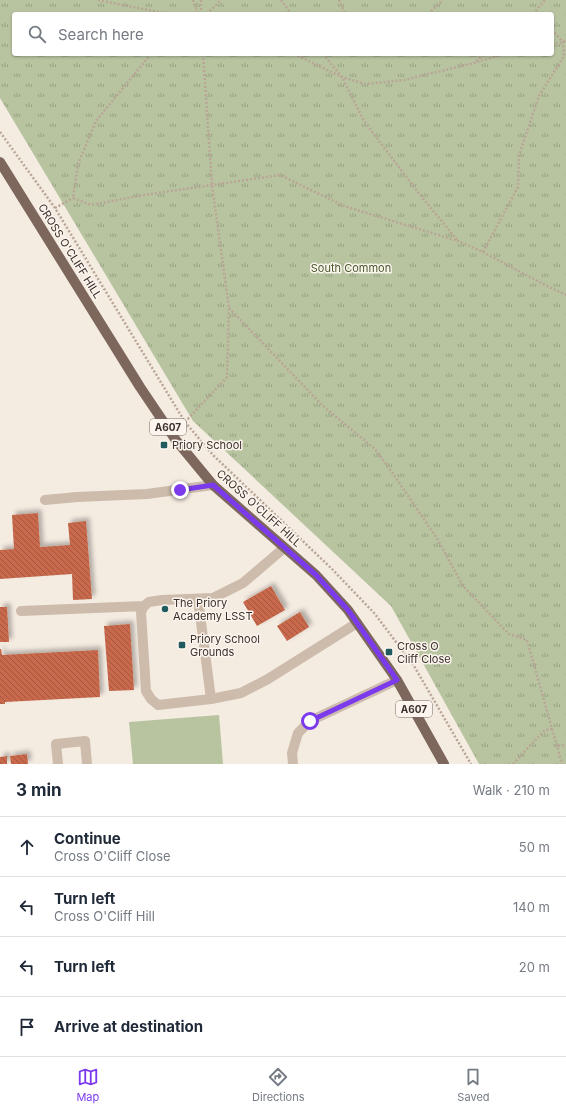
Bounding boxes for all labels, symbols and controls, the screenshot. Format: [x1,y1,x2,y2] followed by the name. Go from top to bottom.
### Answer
[12,12,554,56] search box
[26,23,48,45] icon: search
[58,25,144,44] text: Search here
[35,201,105,301] street label: CROSS O'CLIFF HILL
[311,261,391,275] park label: South Common
[150,419,186,435] road number: A607
[172,438,242,452] place label: Priory School
[159,440,169,450] marker: Priory School
[214,466,304,550] street label: CROSS O'CLIFF HILL
[171,481,189,499] route end
[173,596,253,623] place label: The Priory Academy LSST
[160,604,170,614] marker: The Priory Academy LSST
[190,632,260,659] place label: Priory School Grounds
[397,639,451,666] place label: Cross O Cliff Close
[177,640,187,650] marker: Priory School Grounds
[384,647,394,657] marker: Cross O Cliff Close
[396,701,432,717] road number: A607
[301,712,319,730] route start
[16,780,62,800] text: 3 min
[473,782,550,798] text: Walk · 210 m
[54,829,121,848] text: Continue
[16,836,38,858] icon: ahead
[519,839,550,855] text: 50 m
[54,848,171,864] text: Cross O'Cliff Close
[54,889,115,908] text: Turn left
[16,896,38,918] icon: left
[513,899,550,915] text: 140 m
[54,908,155,924] text: Cross O'Cliff Hill
[16,956,38,978] icon: left
[54,957,115,976] text: Turn left
[519,959,550,975] text: 20 m
[16,1016,38,1038] icon: arrive
[54,1017,203,1036] text: Arrive at destination
[76,1066,99,1104] tab: Map
[252,1066,305,1104] tab: Directions
[457,1066,490,1104] tab: Saved

